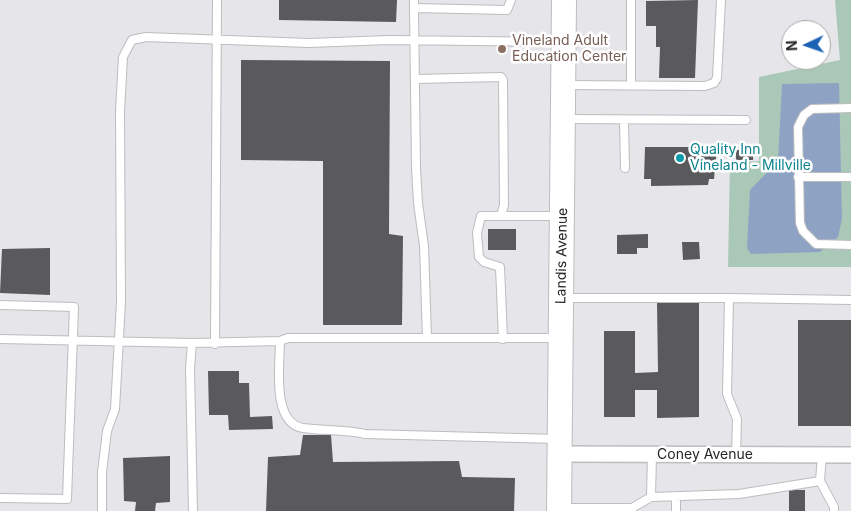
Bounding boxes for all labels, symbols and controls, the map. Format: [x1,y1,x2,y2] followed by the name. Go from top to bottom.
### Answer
[781,20,831,70] north arrow
[512,33,626,65] place label: Vineland Adult Education Center
[783,40,800,52] text: N
[496,43,508,55] marker: Vineland Adult Education Center
[690,142,811,174] place label: Quality Inn Vineland - Millville
[674,152,686,164] marker: Quality Inn Vineland - Millville
[553,208,571,304] street label: Landis Avenue
[657,447,753,463] street label: Coney Avenue

